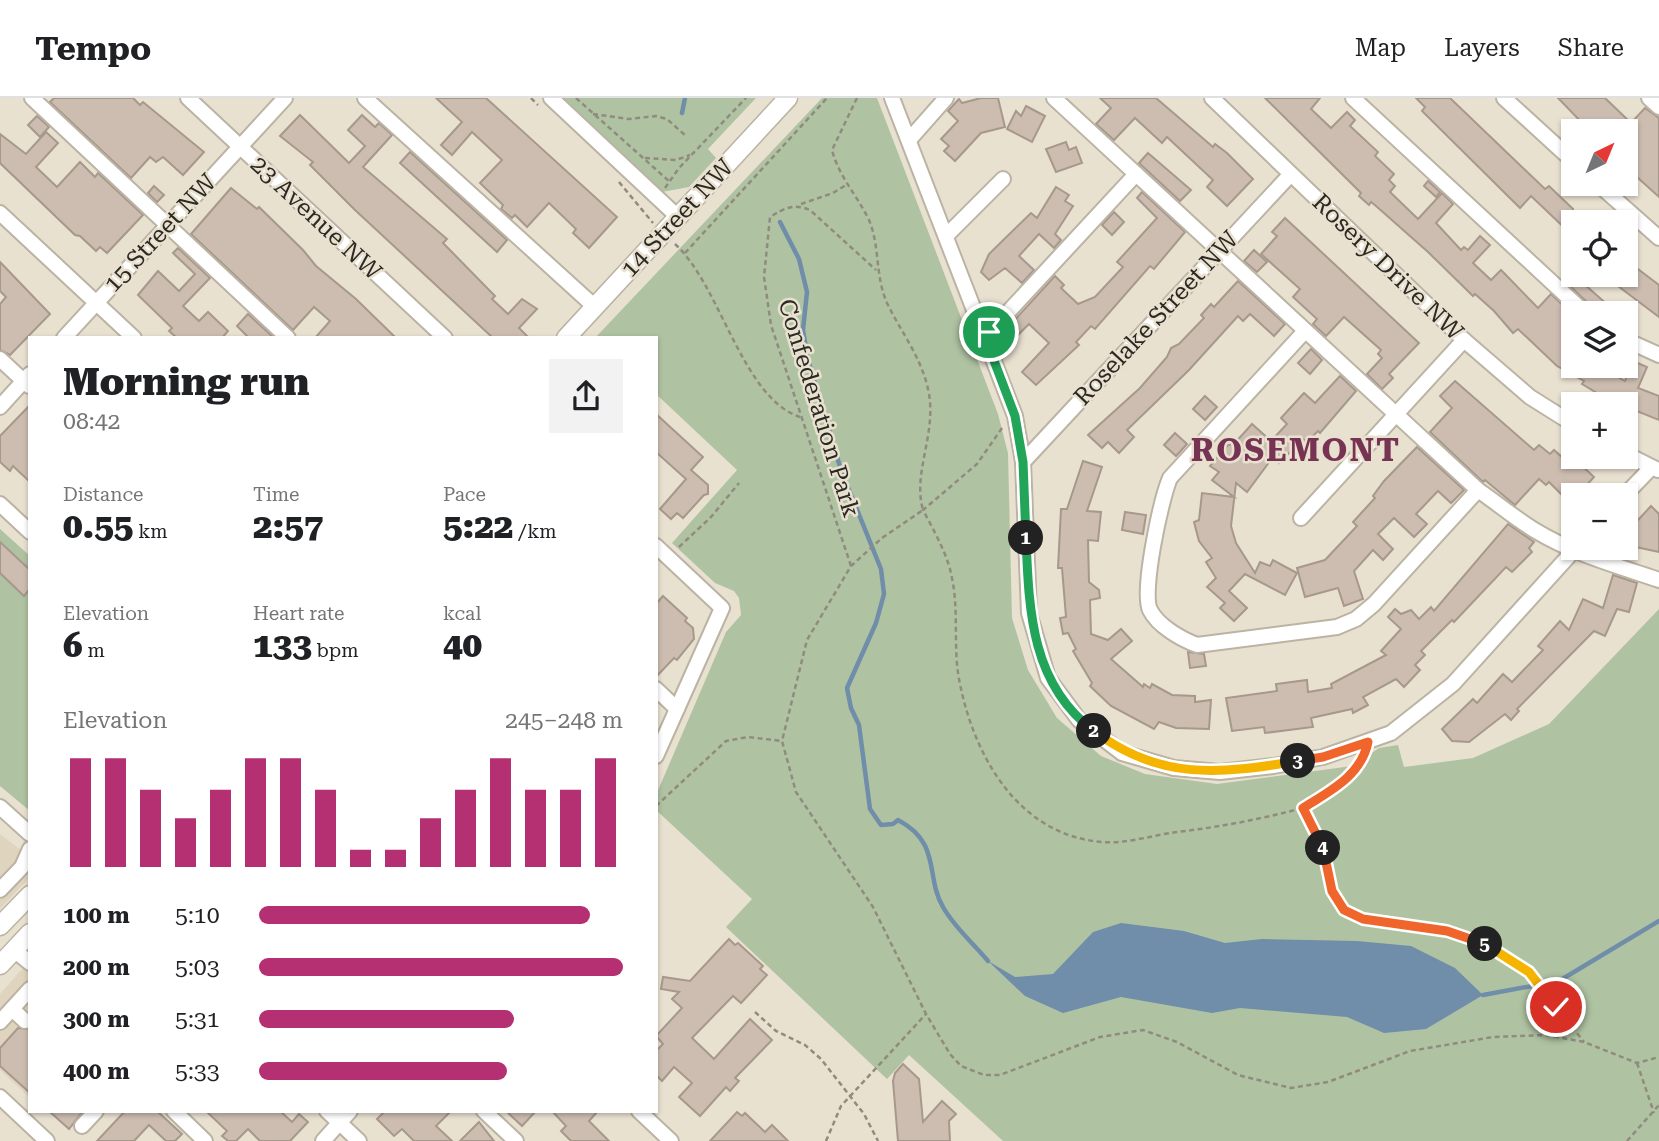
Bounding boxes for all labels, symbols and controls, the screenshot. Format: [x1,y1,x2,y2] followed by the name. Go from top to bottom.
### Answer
[35,29,151,68] text: Tempo
[1355,34,1406,62] text: Map
[1444,34,1520,62] text: Layers
[1558,34,1624,62] text: Share
[1561,119,1638,196] north arrow
[1561,119,1638,560] map controls
[245,150,388,286] street label: 23 Avenue NW
[615,153,739,283] street label: 14 Street NW
[98,168,222,298] street label: 15 Street NW
[1307,188,1470,346] street label: Rosery Drive NW
[1561,210,1638,287] button: locate
[1068,225,1244,411] street label: Roselake Street NW
[772,295,866,521] street label: Confederation Park
[1561,301,1638,378] button: layers
[959,302,1019,362] pin
[970,313,1008,351] icon: arrive
[549,359,623,433] button: share
[63,360,310,404] text: Morning run
[1561,392,1638,469] button: +
[63,408,120,435] text: 08:42
[1191,431,1401,469] district label: ROSEMONT
[63,483,143,506] text: Distance
[253,483,300,506] text: Time
[443,483,486,506] text: Pace
[1561,483,1638,560] button: −
[63,506,133,547] text: 0.55
[253,506,323,547] text: 2:57
[443,506,513,547] text: 5:22
[133,520,168,543] text: km
[513,520,557,543] text: /km
[1009,520,1044,556] pin: 1
[1020,526,1031,549] text: 1
[63,602,149,625] text: Elevation
[253,602,344,625] text: Heart rate
[443,602,481,625] text: kcal
[63,625,83,666] text: 6
[253,625,312,666] text: 133
[443,625,482,666] text: 40
[83,639,105,662] text: m
[312,639,359,662] text: bpm
[63,707,167,734] text: Elevation
[505,707,623,734] text: 245–248 m
[1076,714,1112,748] pin: 2
[1088,719,1099,742] text: 2
[1280,744,1316,778] pin: 3
[1292,749,1303,772] text: 3
[1306,830,1340,866] pin: 4
[1317,836,1328,859] text: 4
[63,902,130,929] text: 100 m
[175,902,220,929] text: 5:10
[1468,926,1502,962] pin: 5
[1479,932,1490,955] text: 5
[63,954,130,981] text: 200 m
[175,954,220,981] text: 5:03
[1526,977,1586,1037] pin
[1537,988,1575,1026] icon: check
[63,1006,130,1033] text: 300 m
[175,1006,220,1033] text: 5:31
[63,1058,130,1085] text: 400 m
[175,1058,220,1085] text: 5:33

